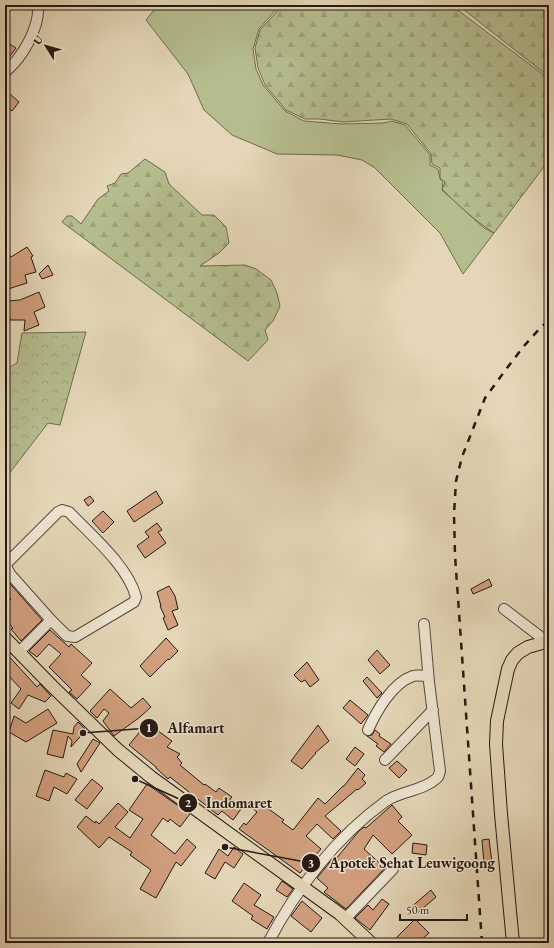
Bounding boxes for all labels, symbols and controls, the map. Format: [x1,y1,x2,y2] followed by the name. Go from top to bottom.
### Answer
[26,26,66,66] north arrow
[30,32,47,47] text: U
[139,715,233,742] callout: Alfamart
[166,718,225,737] text: Alfamart
[146,720,152,736] text: 1
[178,789,280,816] callout: Indomaret
[206,793,272,812] text: Indomaret
[185,795,192,811] text: 2
[301,850,503,877] callout: Apotek Sehat Leuwigoong
[328,853,495,872] text: Apotek Sehat Leuwigoong
[308,855,314,871] text: 3
[400,896,467,922] scale bar
[406,902,430,918] text: 50 m

